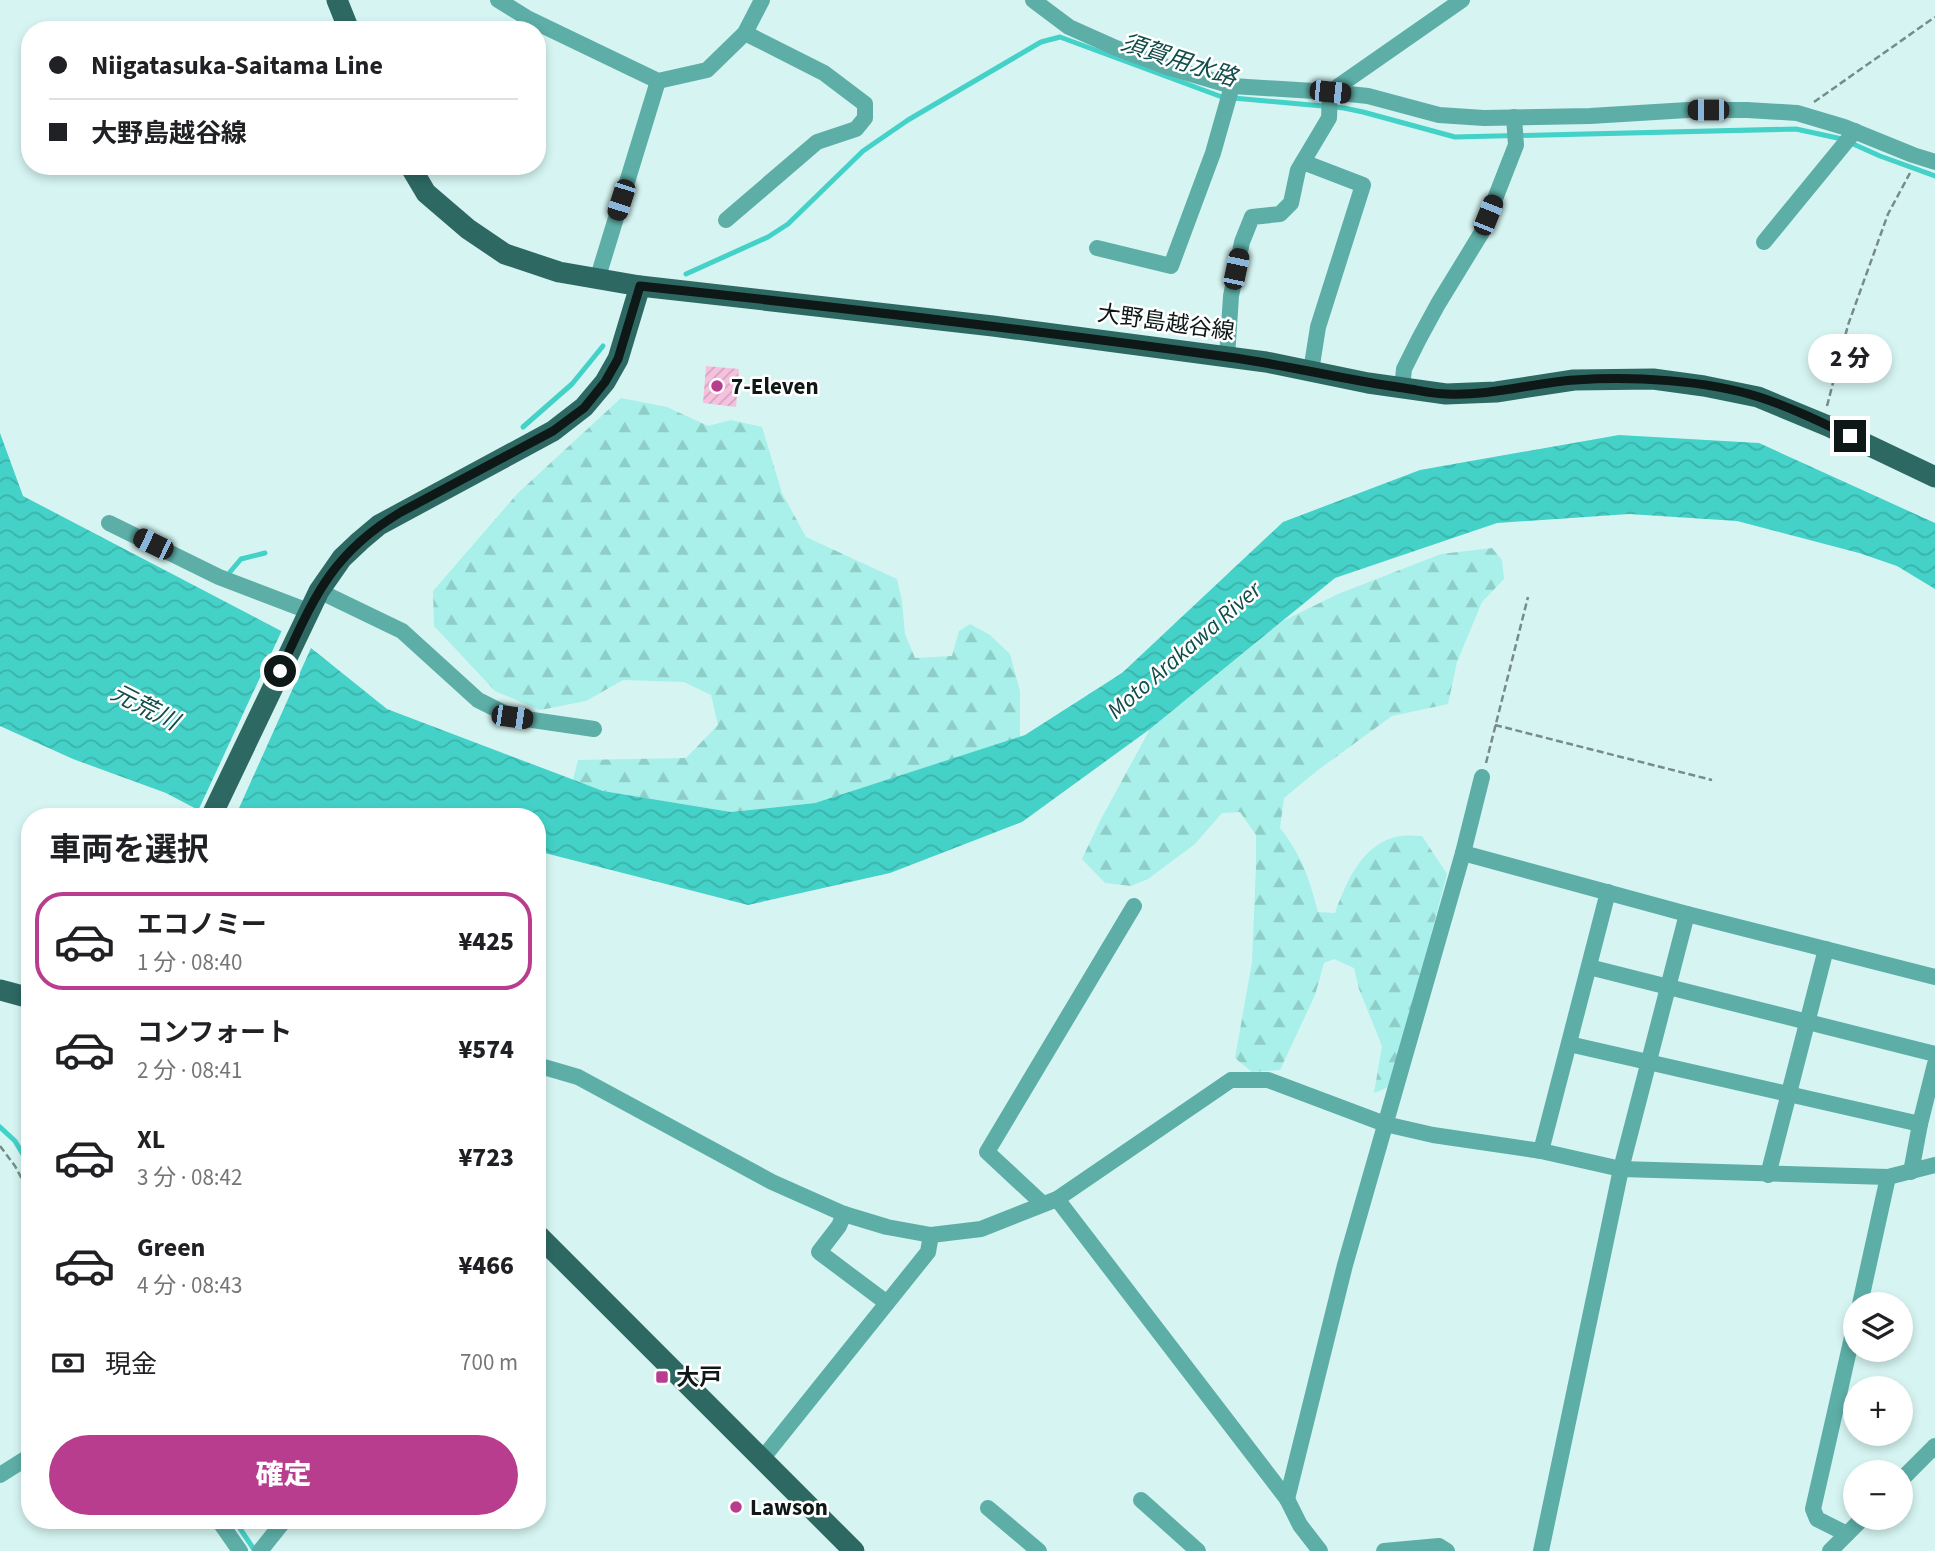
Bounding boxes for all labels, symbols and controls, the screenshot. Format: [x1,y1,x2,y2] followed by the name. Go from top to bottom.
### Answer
[1116,25,1243,96] water label: 須賀用水路
[91,47,383,84] text: Niigatasuka-Saitama Line
[1309,79,1352,105] car
[1688,100,1730,121] car
[91,115,247,152] text: 大野島越谷線
[605,177,638,223] car
[1471,192,1506,238] car
[1222,246,1251,292] car
[1095,297,1237,348] street label: 大野島越谷線
[1808,334,1892,384] callout: 2 分
[1830,342,1870,375] text: 2 分
[731,370,819,403] place label: 7-Eleven
[709,378,725,394] marker: 7-Eleven
[1834,420,1866,452] route end
[130,525,177,563] car
[1099,572,1271,727] water label: Moto Arakawa River
[264,655,296,687] route start
[105,676,187,741] water label: 元荒川
[490,704,535,730] car
[49,827,209,873] text: 車両を選択
[137,906,267,943] text: エコノミー
[53,910,116,973] icon: car
[458,923,514,960] text: ¥425
[137,946,242,979] text: 1 分 · 08:40
[137,1014,292,1051] text: コンフォート
[53,1018,116,1081] icon: car
[458,1031,514,1068] text: ¥574
[137,1054,242,1087] text: 2 分 · 08:41
[137,1121,165,1158] text: XL
[53,1126,116,1189] icon: car
[458,1139,514,1176] text: ¥723
[137,1161,242,1194] text: 3 分 · 08:42
[137,1229,205,1266] text: Green
[53,1234,116,1297] icon: car
[458,1247,514,1284] text: ¥466
[137,1269,242,1302] text: 4 分 · 08:43
[1843,1292,1913,1530] map controls
[1843,1292,1913,1362] button: layers
[49,1344,87,1382] icon: cash
[105,1346,157,1383] text: 現金
[460,1346,518,1379] text: 700 m
[676,1361,722,1394] place label: 大戸
[654,1369,670,1385] marker: 大戸
[1843,1376,1913,1446] button: +
[49,1435,518,1515] button: 確定
[1843,1460,1913,1530] button: −
[750,1491,828,1524] place label: Lawson
[728,1499,744,1515] marker: Lawson

